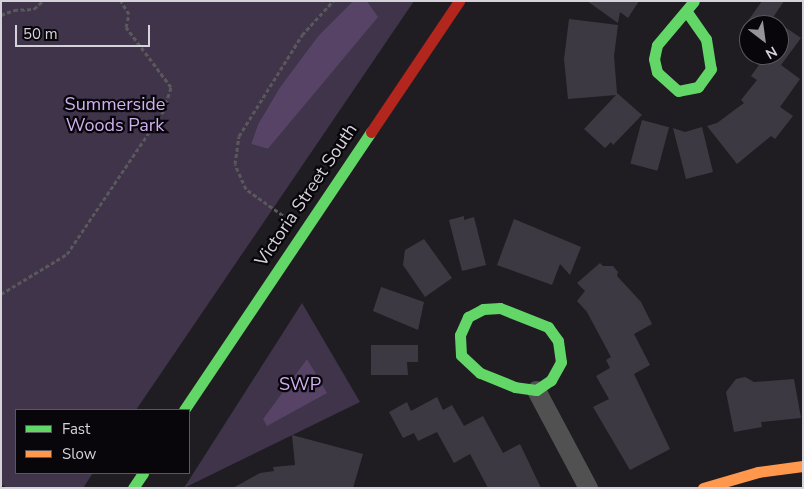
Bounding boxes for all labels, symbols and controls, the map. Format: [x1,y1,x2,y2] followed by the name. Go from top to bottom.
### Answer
[18,15,152,47] scale bar
[739,15,789,65] north arrow
[23,24,58,44] text: 50 m
[762,42,781,63] text: N
[65,94,165,136] park label: Summerside Woods Park
[250,120,362,270] street label: Victoria Street South
[279,373,321,395] park label: SWP
[15,409,190,474] legend
[62,419,90,439] text: Fast
[62,444,96,464] text: Slow

